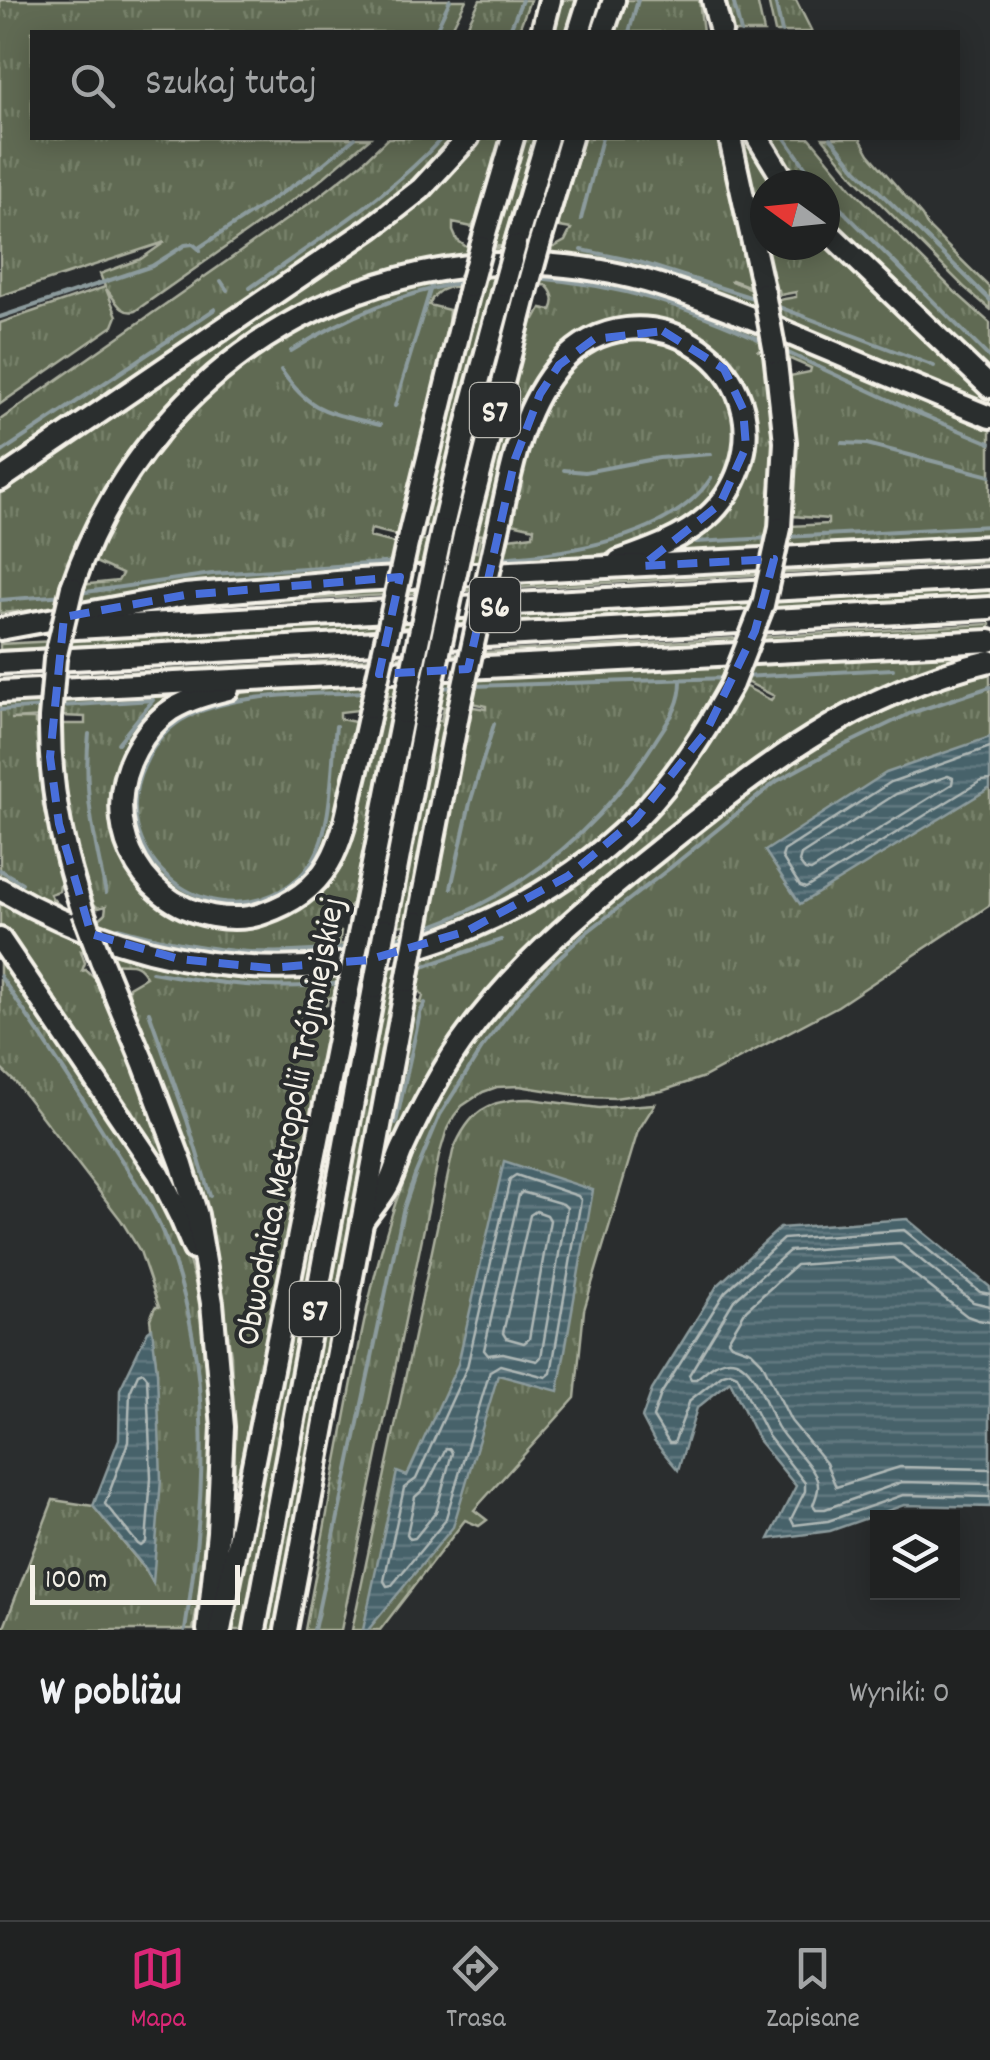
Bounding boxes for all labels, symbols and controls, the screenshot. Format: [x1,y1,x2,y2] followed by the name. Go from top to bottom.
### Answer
[30,30,960,140] search box
[65,58,120,113] icon: search
[145,58,317,113] text: Szukaj tutaj
[750,170,840,260] north arrow
[470,383,520,437] road number: S7
[470,578,520,632] road number: S6
[225,893,361,1350] street label: Obwodnica Metropolii Trójmiejskiej
[290,1282,340,1336] road number: S7
[870,1510,960,1600] map controls
[870,1510,960,1600] button: layers
[30,1560,240,1604] scale bar
[45,1562,107,1602] text: 100 m
[40,1665,182,1725] text: W pobliżu
[849,1672,950,1718] text: Wyniki: 0
[130,1941,186,2041] tab: Mapa
[446,1941,506,2041] tab: Trasa
[766,1941,860,2041] tab: Zapisane

